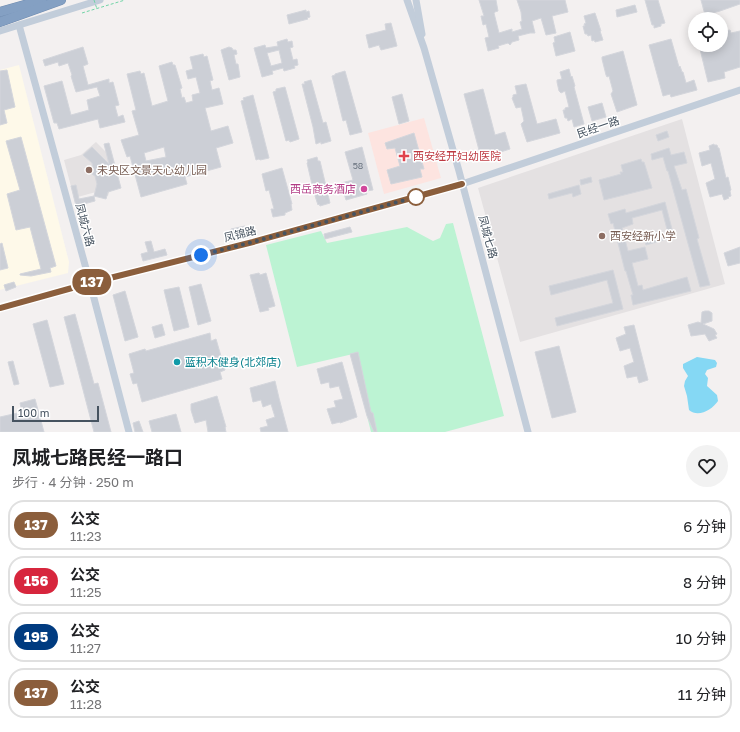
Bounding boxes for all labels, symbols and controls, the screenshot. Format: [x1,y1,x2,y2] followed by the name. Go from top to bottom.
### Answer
[688,12,728,52] map controls
[688,12,728,52] button: locate
[575,113,621,140] street label: 民经一路
[413,149,501,162] place label: 西安经开妇幼医院
[398,150,410,162] marker: 西安经开妇幼医院
[353,160,363,171] house number: 58
[97,163,207,176] place label: 未央区文景天心幼儿园
[84,165,94,175] marker: 未央区文景天心幼儿园
[290,182,356,195] place label: 西岳商务酒店
[359,184,369,194] marker: 西岳商务酒店
[407,188,425,206] unlabelled marker
[74,202,97,248] street label: 凤城六路
[477,214,500,260] street label: 凤城七路
[222,223,257,244] street label: 凤锦路
[610,229,676,242] place label: 西安经新小学
[597,231,607,241] marker: 西安经新小学
[191,245,211,265] your location
[69,269,115,295] line badge: 137
[80,273,104,290] text: 137
[185,355,281,368] place label: 蓝积木健身(北郊店)
[172,357,182,367] marker: 蓝积木健身(北郊店)
[12,404,99,423] scale bar
[18,406,49,419] text: 100 m
[12,445,183,468] text: 凤城七路民经一路口
[686,445,728,487] button: heart
[12,474,134,490] text: 步行 · 4 分钟 · 250 m
[70,509,100,527] text: 公交
[24,516,48,533] text: 137
[683,517,726,535] text: 6 分钟
[70,528,102,544] text: 11:23
[70,565,100,583] text: 公交
[24,572,48,589] text: 156
[683,573,726,591] text: 8 分钟
[70,584,102,600] text: 11:25
[70,621,100,639] text: 公交
[24,628,48,645] text: 195
[676,629,726,647] text: 10 分钟
[70,640,101,656] text: 11:27
[70,677,100,695] text: 公交
[24,684,48,701] text: 137
[678,685,726,703] text: 11 分钟
[70,696,102,712] text: 11:28

